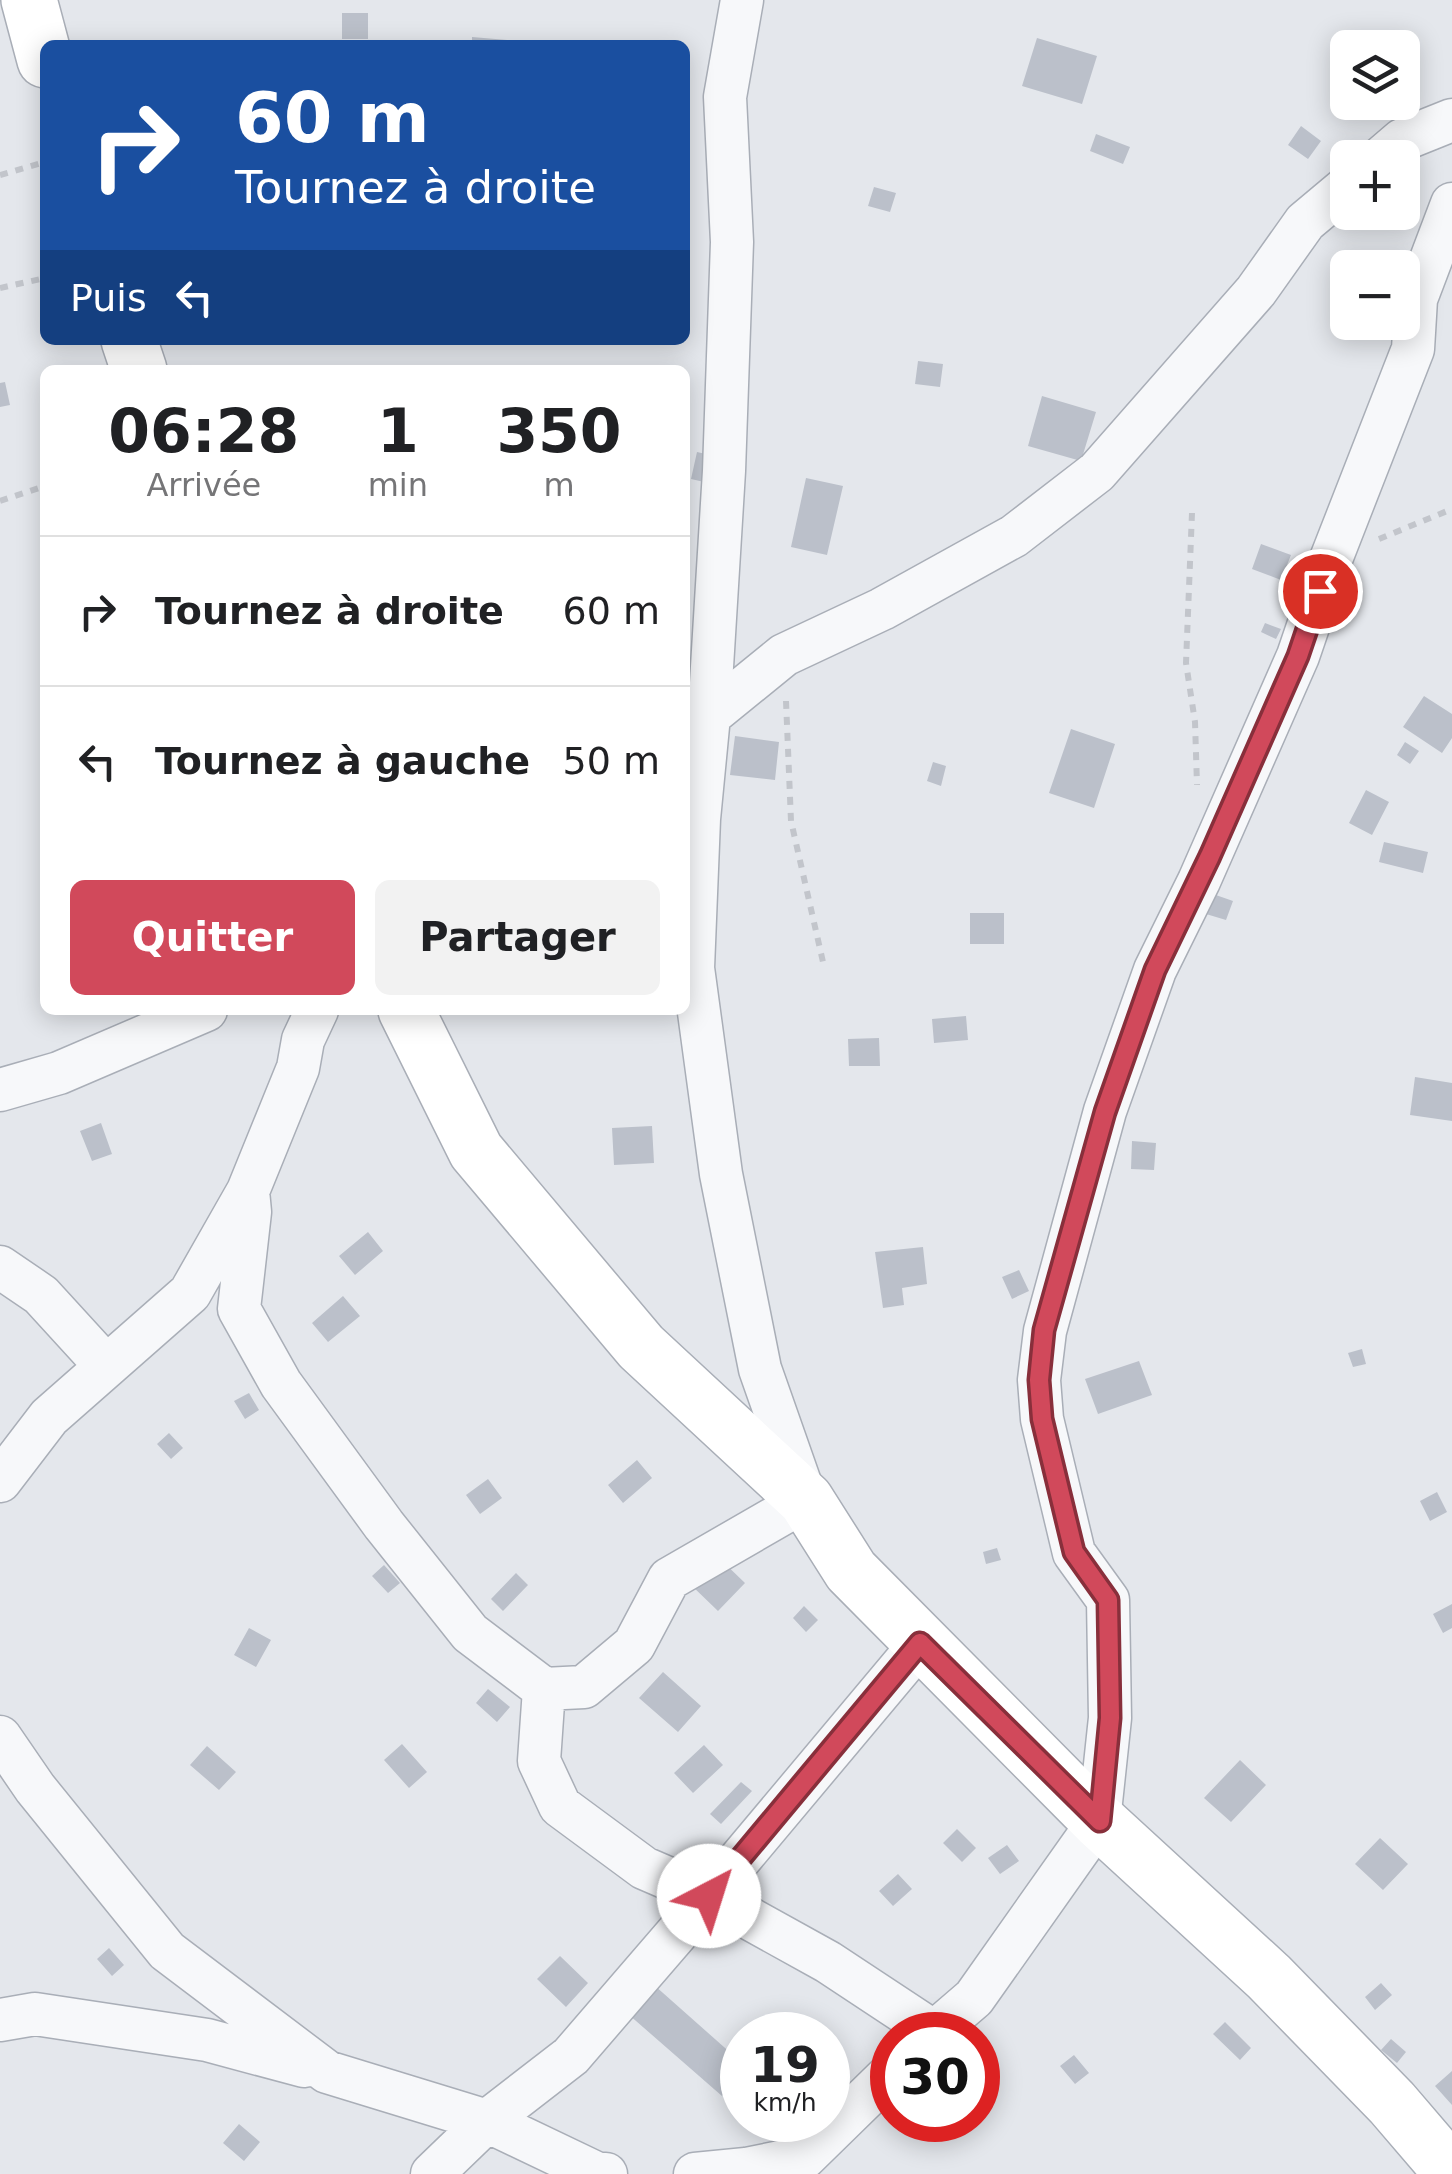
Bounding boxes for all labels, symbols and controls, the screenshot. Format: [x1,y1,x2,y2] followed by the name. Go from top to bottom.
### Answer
[1330,30,1420,340] map controls
[1330,30,1420,120] button: layers
[235,77,430,159] text: 60 m
[70,80,200,210] icon: right
[1330,140,1420,230] button: +
[235,161,596,214] text: Tournez à droite
[1330,250,1420,340] button: −
[167,270,222,325] icon: left
[70,276,147,320] text: Puis
[108,396,299,466] text: 06:28
[377,396,419,466] text: 1
[496,396,622,466] text: 350
[146,466,261,504] text: Arrivée
[368,466,428,504] text: min
[543,466,575,504] text: m
[1278,549,1363,634] pin
[1293,564,1348,619] icon: arrive
[70,584,125,639] icon: right
[155,589,504,633] text: Tournez à droite
[563,589,660,633] text: 60 m
[70,734,125,789] icon: left
[155,739,530,783] text: Tournez à gauche
[563,739,660,783] text: 50 m
[70,880,355,995] button: Quitter
[375,880,660,995] button: Partager
[657,1844,761,1948] position arrow
[870,2012,1000,2142] speed limit sign: 30
[750,2036,820,2094] text: 19
[753,2088,817,2117] text: km/h

